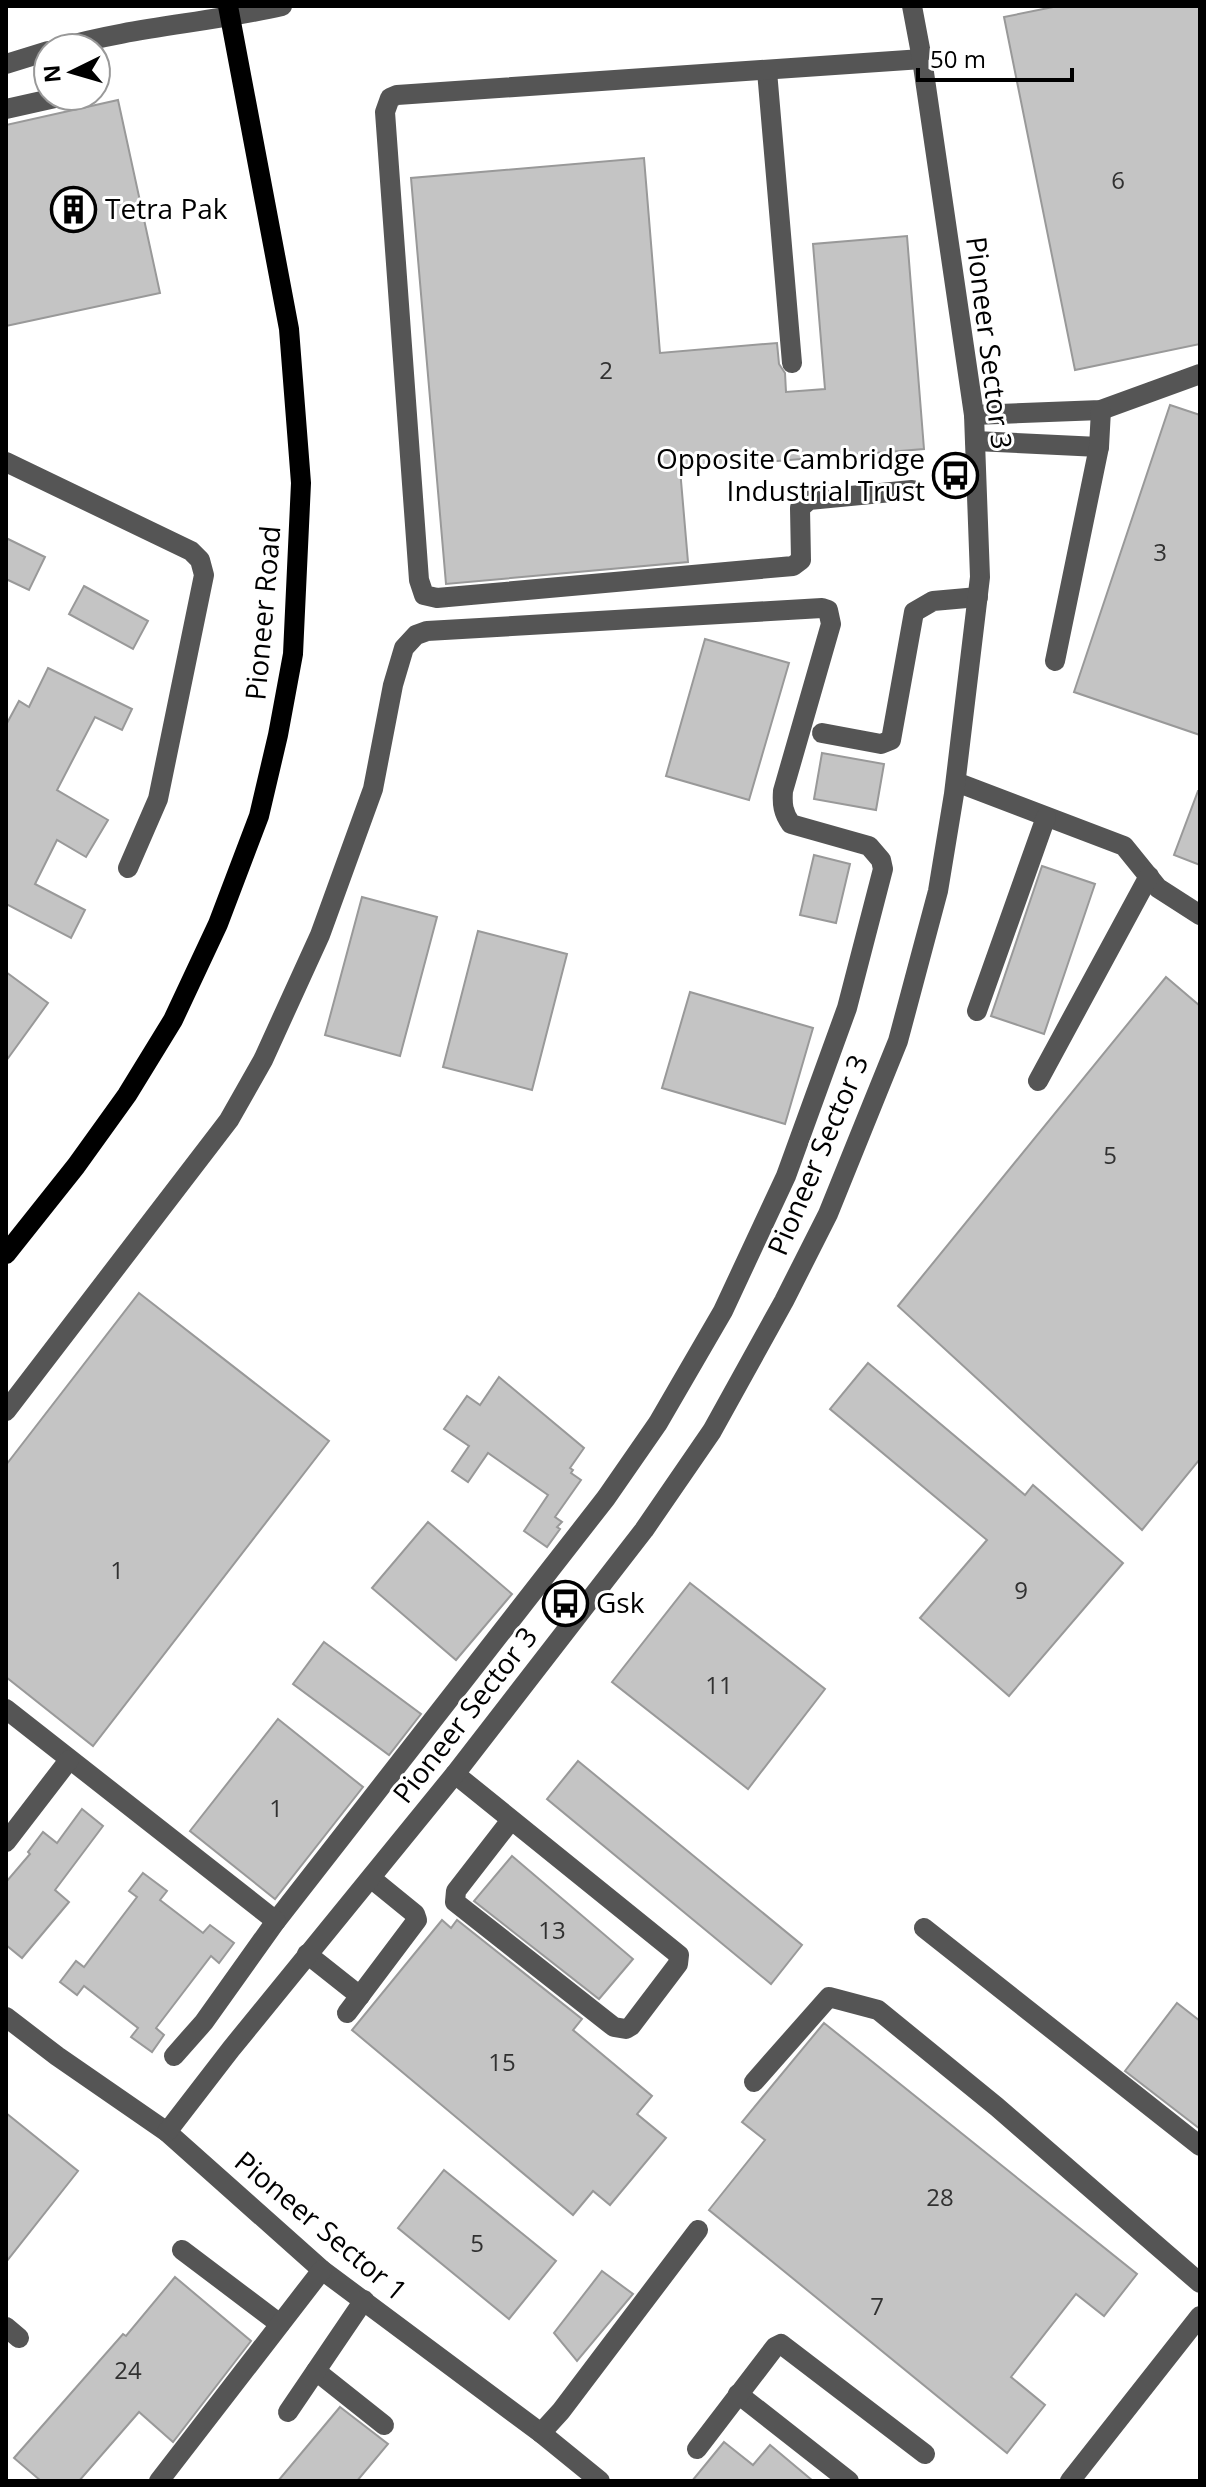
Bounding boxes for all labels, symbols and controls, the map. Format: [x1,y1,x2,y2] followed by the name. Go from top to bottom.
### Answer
[32,32,112,112] north arrow
[918,32,1072,82] scale bar
[930,42,986,75] text: 50 m
[35,64,67,84] text: N
[1111,163,1125,196] house number: 6
[50,185,98,233] building icon: Tetra Pak
[105,189,228,227] place label: Tetra Pak
[958,234,1022,451] street label: Pioneer Sector 3
[599,353,613,386] house number: 2
[656,439,925,509] place label: Opposite Cambridge Industrial Trust
[932,451,980,499] bus stop icon: Opposite Cambridge Industrial Trust
[235,524,289,702] street label: Pioneer Road
[1153,535,1167,568] house number: 3
[758,1049,876,1261] street label: Pioneer Sector 3
[1103,1138,1117,1171] house number: 5
[110,1553,124,1586] house number: 1
[1014,1573,1028,1606] house number: 9
[541,1579,589,1627] bus stop icon: Gsk
[596,1583,645,1621] place label: Gsk
[383,1618,545,1810] street label: Pioneer Sector 3
[705,1668,733,1701] house number: 11
[269,1791,283,1824] house number: 1
[538,1913,566,1946] house number: 13
[488,2045,516,2078] house number: 15
[227,2142,416,2309] street label: Pioneer Sector 1
[926,2180,954,2213] house number: 28
[470,2226,484,2259] house number: 5
[870,2289,884,2322] house number: 7
[114,2353,142,2386] house number: 24

